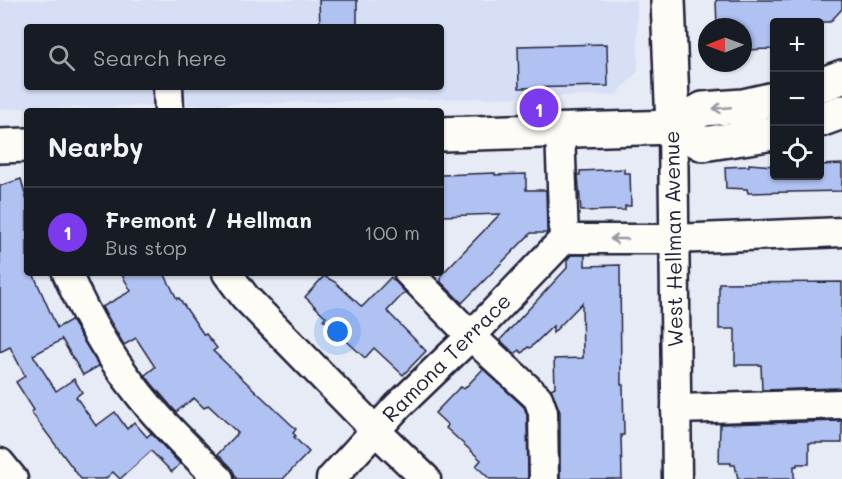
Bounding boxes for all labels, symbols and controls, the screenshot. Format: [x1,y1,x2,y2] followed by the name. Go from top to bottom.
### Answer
[698,18,752,72] north arrow
[770,18,824,180] map controls
[770,18,824,72] button: +
[24,24,444,90] search box
[45,41,78,74] icon: search
[93,43,227,72] text: Search here
[770,72,824,126] button: −
[520,86,558,130] pin: 1
[712,103,732,114] one-way arrow
[770,126,824,180] button: locate
[48,130,143,164] text: Nearby
[657,130,688,348] street label: West Hellman Avenue
[105,205,312,234] text: Fremont / Hellman
[63,219,72,245] text: 1
[364,219,420,245] text: 100 m
[610,233,630,245] one-way arrow
[105,234,187,260] text: Bus stop
[376,287,516,427] street label: Ramona Terrace
[323,317,352,346] your location

